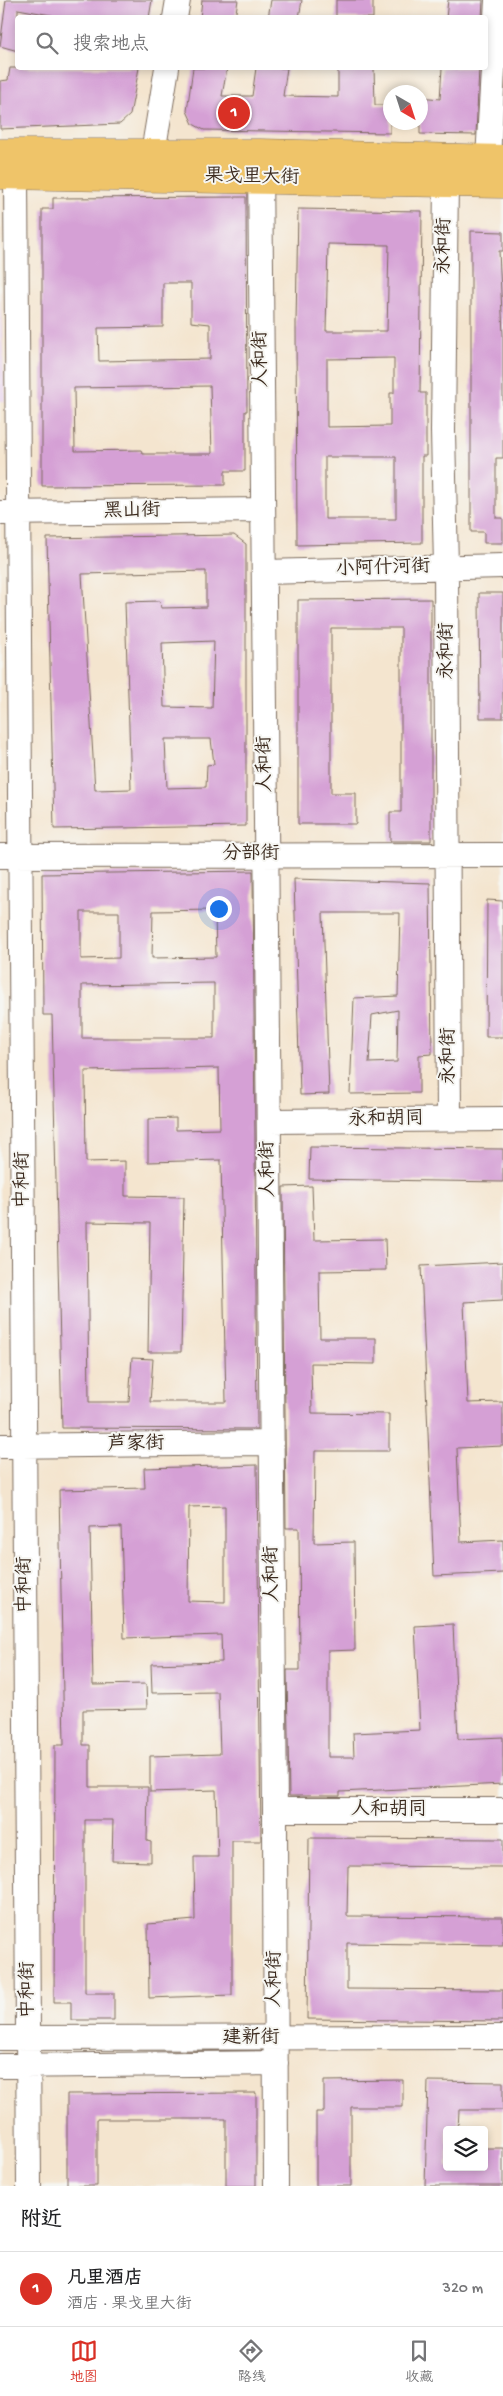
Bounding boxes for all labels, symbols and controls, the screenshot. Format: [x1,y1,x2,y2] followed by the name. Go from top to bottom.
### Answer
[15,15,488,70] search box
[33,29,61,57] icon: search
[73,34,149,57] text: 搜索地点
[383,85,428,130] north arrow
[218,94,250,132] pin: 1
[204,165,300,190] street label: 果戈里大街
[432,217,457,275] street label: 永和街
[249,330,274,388] street label: 人和街
[103,500,161,524] street label: 黑山街
[335,555,431,582] street label: 小阿什河街
[435,622,459,680] street label: 永和街
[253,735,278,793] street label: 人和街
[222,842,280,866] street label: 分部街
[206,896,232,922] your location
[437,1027,461,1085] street label: 永和街
[348,1107,424,1132] street label: 永和胡同
[256,1140,281,1198] street label: 人和街
[11,1151,35,1209] street label: 中和街
[107,1432,165,1457] street label: 芦家街
[260,1545,285,1603] street label: 人和街
[13,1556,37,1614] street label: 中和街
[351,1798,427,1822] street label: 人和胡同
[263,1950,287,2008] street label: 人和街
[16,1961,40,2019] street label: 中和街
[222,2026,280,2050] street label: 建新街
[443,2126,488,2171] map controls
[443,2126,488,2171] button: layers
[20,2209,62,2234] text: 附近
[67,2268,143,2291] text: 凡里酒店
[33,2280,39,2299] text: 1
[443,2280,483,2299] text: 320 m
[67,2296,192,2315] text: 酒店 · 果戈里大街
[70,2337,98,2387] tab: 地图
[237,2337,265,2387] tab: 路线
[405,2337,433,2387] tab: 收藏

